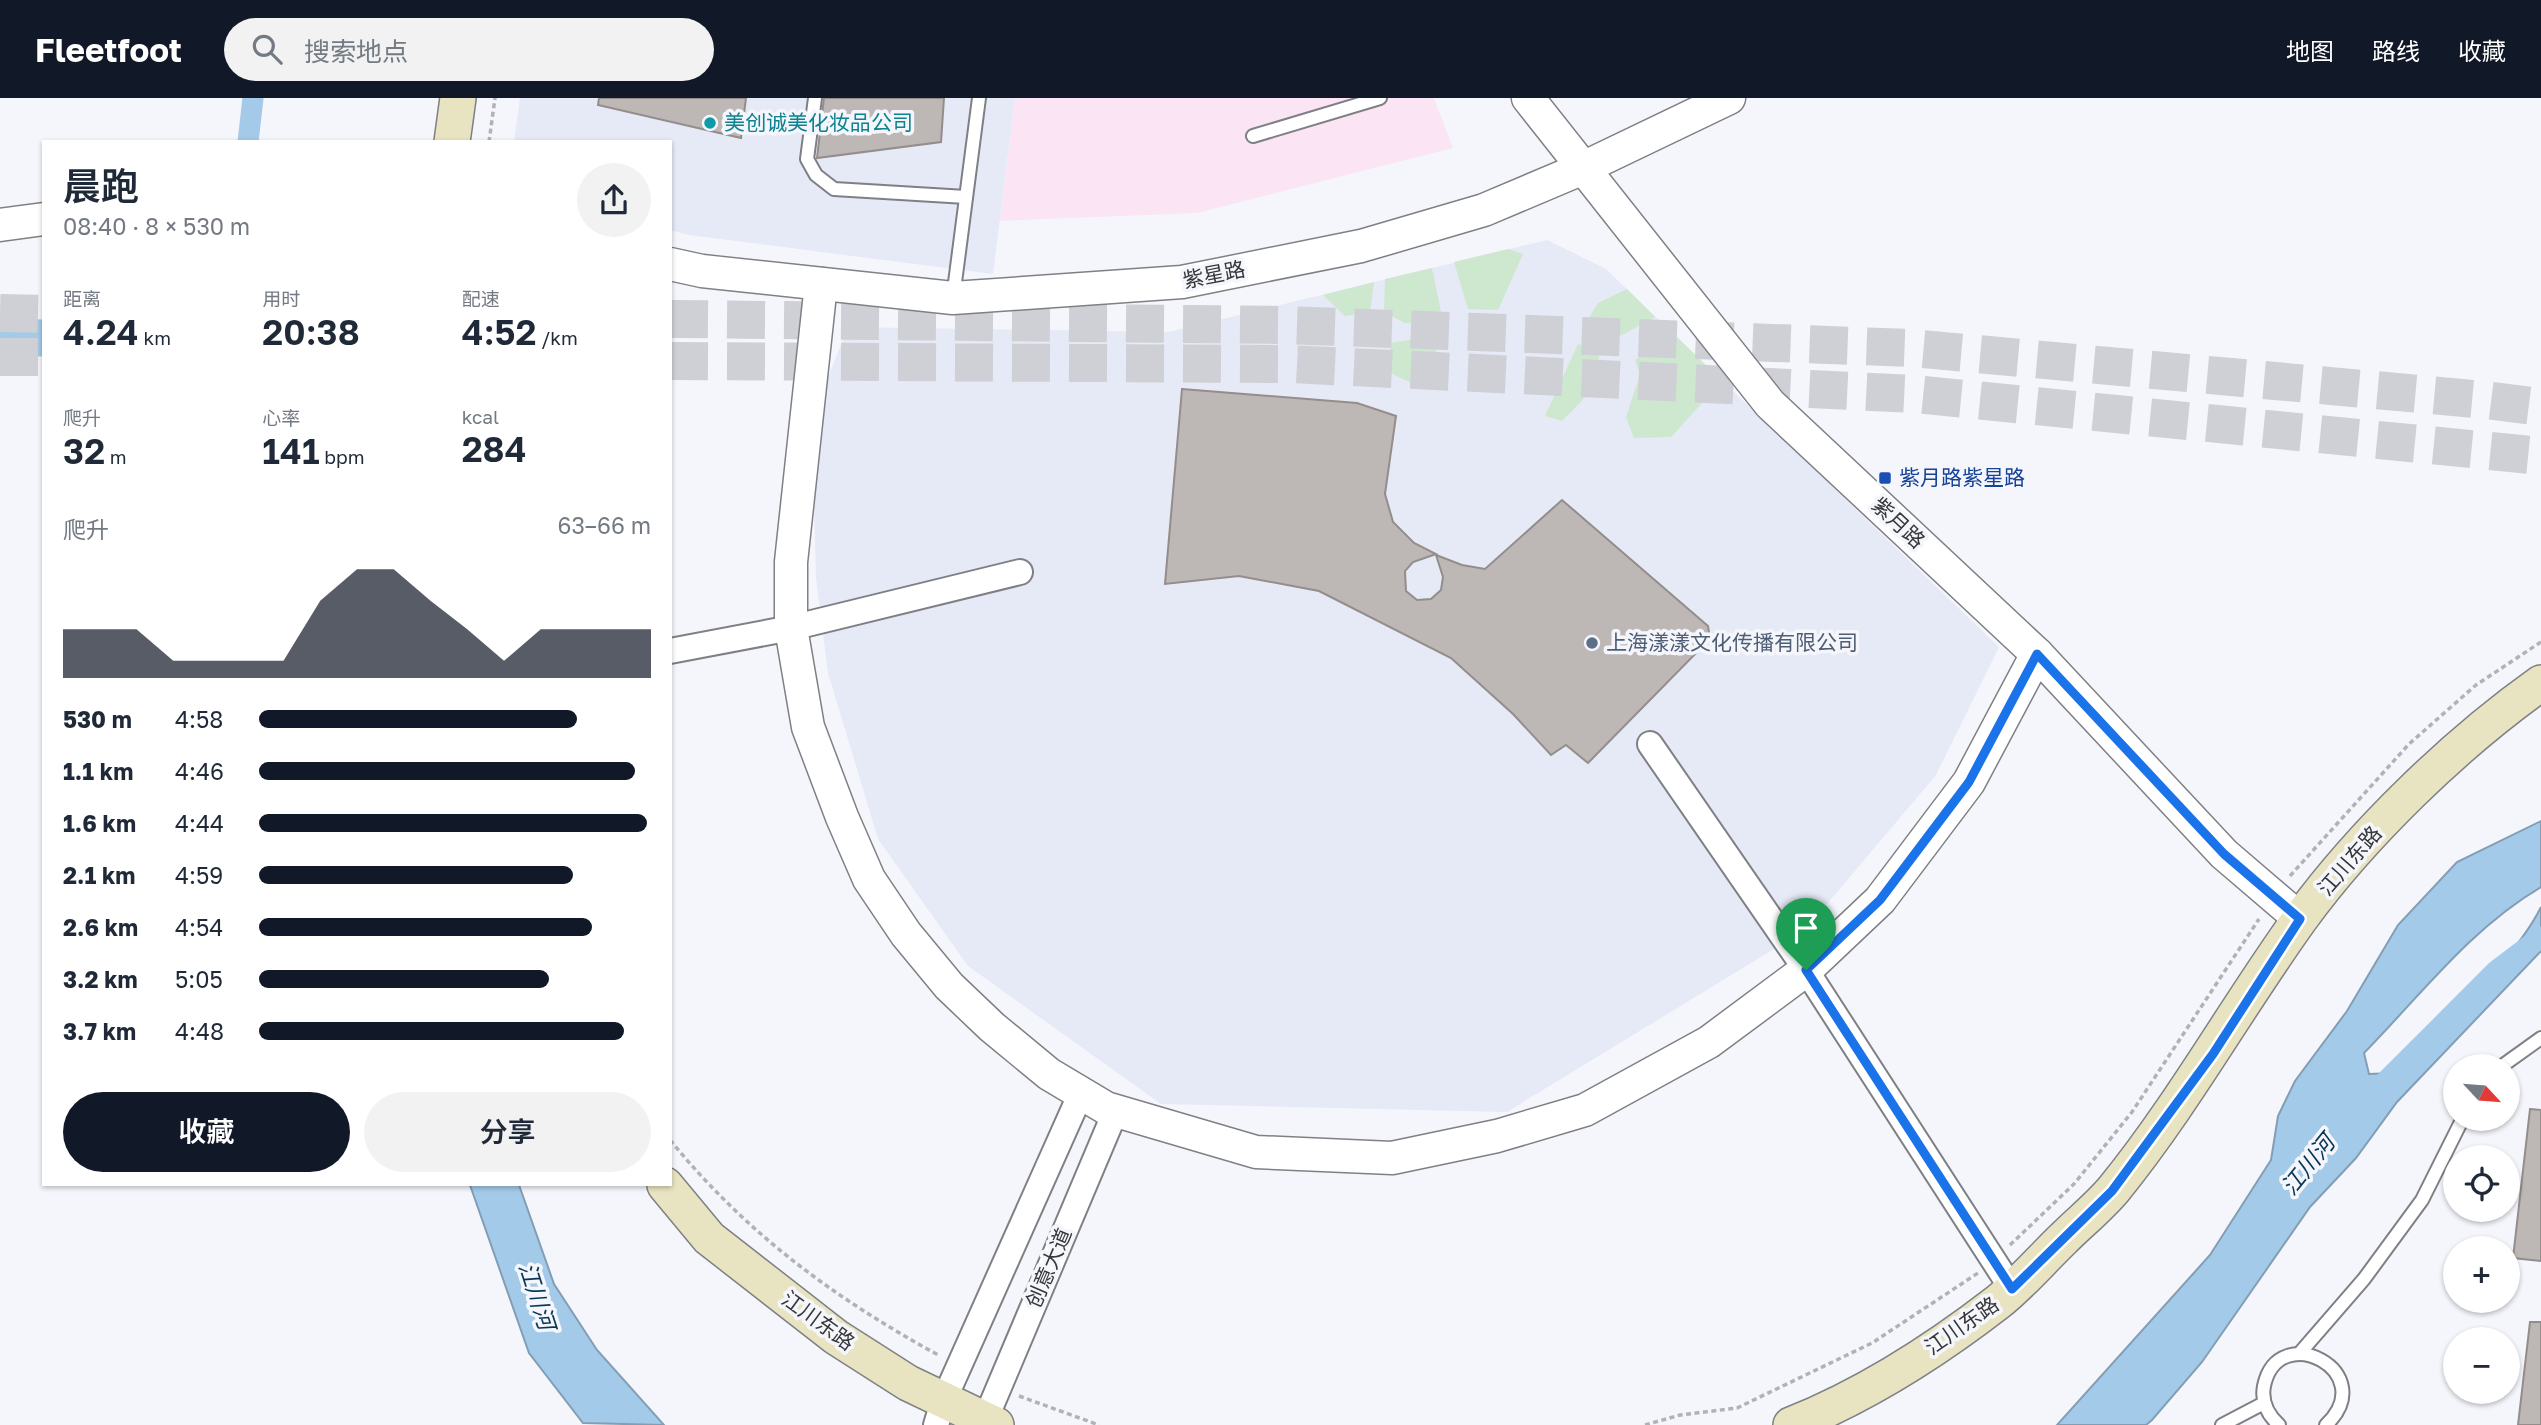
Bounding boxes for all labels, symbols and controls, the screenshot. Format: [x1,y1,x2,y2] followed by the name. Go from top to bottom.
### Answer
[224,18,714,81] search box
[35,30,182,69] text: Fleetfoot
[248,30,286,68] icon: search
[304,36,408,67] text: 搜索地点
[2286,36,2334,65] text: 地图
[2372,36,2420,65] text: 路线
[2458,36,2506,65] text: 收藏
[724,109,913,135] place label: 美创诚美化妆品公司
[702,115,718,131] marker: 美创诚美化妆品公司
[63,163,139,208] text: 晨跑
[577,163,651,237] button: share
[63,212,250,240] text: 08:40 · 8 × 530 m
[1180,255,1247,293] street label: 紫星路
[63,287,101,310] text: 距离
[262,287,300,310] text: 用时
[462,287,500,310] text: 配速
[63,311,139,353] text: 4.24
[262,311,360,353] text: 20:38
[462,311,536,353] text: 4:52
[139,326,171,349] text: km
[536,326,578,349] text: /km
[462,405,499,428] text: kcal
[63,406,101,429] text: 爬升
[262,406,300,429] text: 心率
[462,428,527,470] text: 284
[63,430,105,472] text: 32
[262,430,320,472] text: 141
[105,445,127,468] text: m
[320,445,365,468] text: bpm
[1899,464,2025,490] place label: 紫月路紫星路
[1877,470,1893,486] marker: 紫月路紫星路
[1867,491,1931,553] street label: 紫月路
[558,511,651,539] text: 63–66 m
[63,515,109,543] text: 爬升
[1606,629,1858,655] place label: 上海漾漾文化传播有限公司
[1584,635,1600,651] marker: 上海漾漾文化传播有限公司
[63,705,132,733] text: 530 m
[175,705,223,733] text: 4:58
[63,757,133,785] text: 1.1 km
[175,757,224,785] text: 4:46
[63,809,136,837] text: 1.6 km
[175,809,224,837] text: 4:44
[2312,820,2387,901] street label: 江川东路
[63,861,135,889] text: 2.1 km
[175,861,223,889] text: 4:59
[1776,898,1836,970] pin
[1787,909,1825,947] icon: arrive
[63,913,138,941] text: 2.6 km
[175,913,223,941] text: 4:54
[63,965,138,993] text: 3.2 km
[175,965,223,993] text: 5:05
[63,1017,136,1045] text: 3.7 km
[175,1017,224,1045] text: 4:48
[2443,1054,2520,1130] north arrow
[2443,1054,2520,1404] map controls
[63,1092,350,1172] button: 收藏
[364,1092,651,1172] button: 分享
[2275,1126,2342,1200] water label: 江川河
[2443,1145,2520,1222] button: locate
[1020,1224,1076,1311] street label: 创意大道
[2443,1236,2520,1313] button: +
[514,1259,563,1337] water label: 江川河
[777,1285,860,1355] street label: 江川东路
[1920,1290,2003,1360] street label: 江川东路
[2443,1327,2520,1404] button: −

